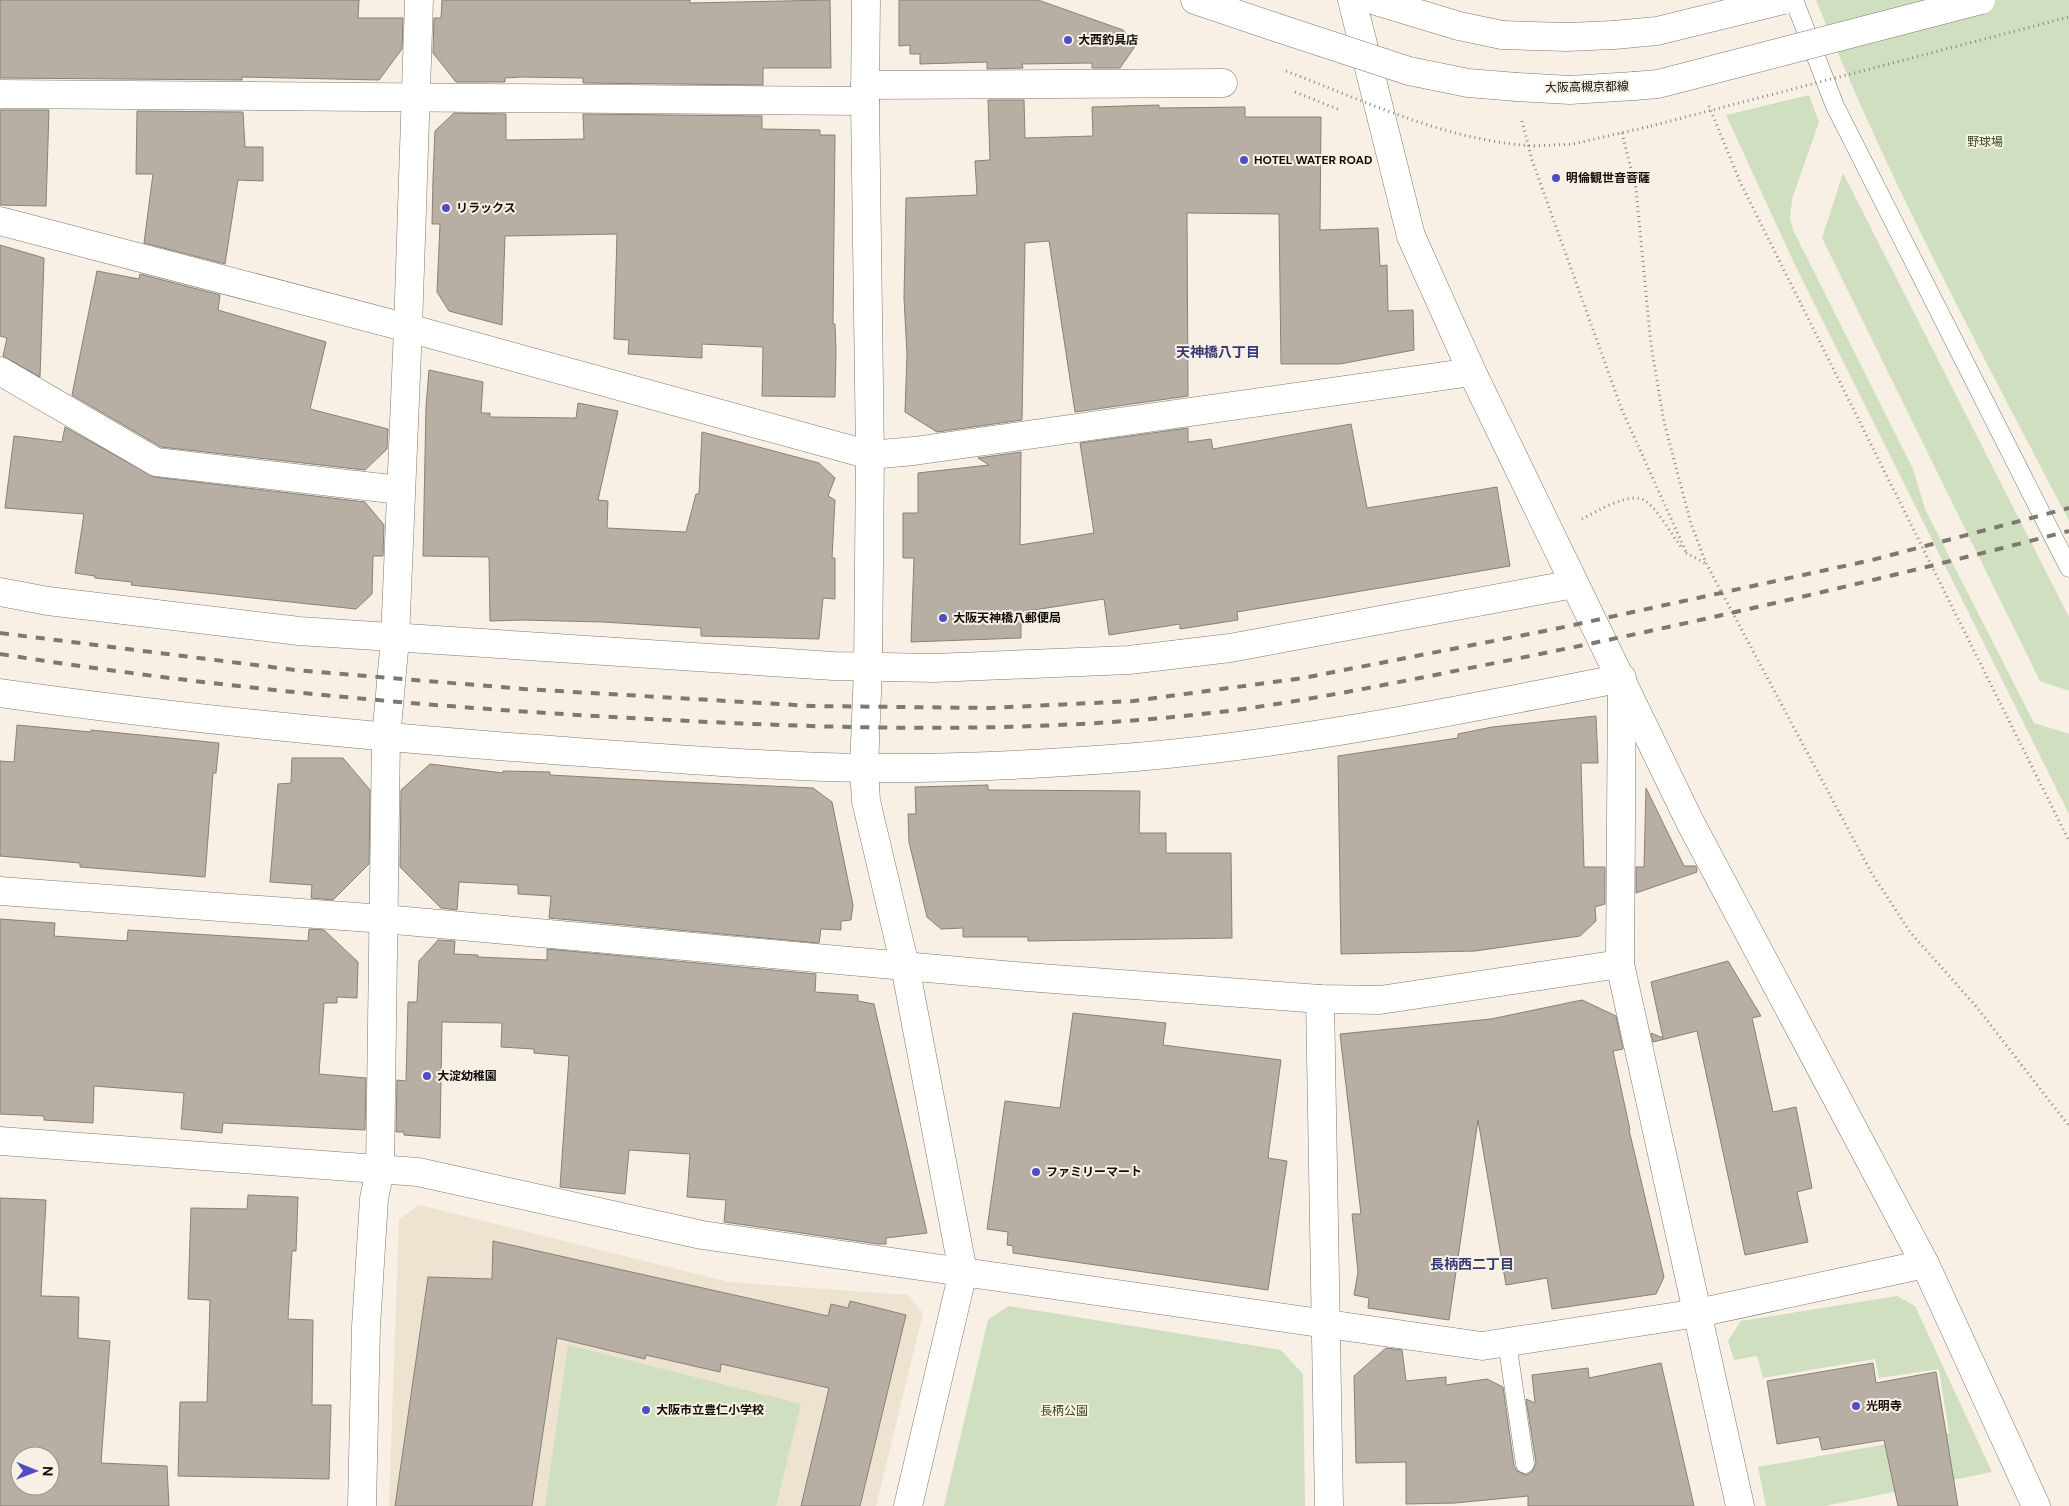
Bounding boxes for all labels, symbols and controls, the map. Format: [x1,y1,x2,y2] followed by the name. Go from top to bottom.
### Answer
[1078,32,1138,48] place label: 大西釣具店
[1062,34,1074,46] marker: 大西釣具店
[1545,78,1629,96] street label: 大阪高槻京都線
[1967,134,2003,150] park label: 野球場
[1254,152,1372,168] place label: HOTEL WATER ROAD
[1238,154,1250,166] marker: HOTEL WATER ROAD
[1566,170,1650,186] place label: 明倫観世音菩薩
[1550,172,1562,184] marker: 明倫観世音菩薩
[456,200,516,216] place label: リラックス
[440,202,452,214] marker: リラックス
[1176,343,1260,361] district label: 天神橋八丁目
[953,610,1061,626] place label: 大阪天神橋八郵便局
[937,612,949,624] marker: 大阪天神橋八郵便局
[437,1068,497,1084] place label: 大淀幼稚園
[421,1070,433,1082] marker: 大淀幼稚園
[1046,1164,1142,1180] place label: ファミリーマート
[1030,1166,1042,1178] marker: ファミリーマート
[1430,1255,1514,1273] district label: 長柄西二丁目
[1866,1398,1902,1414] place label: 光明寺
[1850,1400,1862,1412] marker: 光明寺
[656,1402,764,1418] place label: 大阪市立豊仁小学校
[1040,1403,1088,1419] park label: 長柄公園
[640,1404,652,1416] marker: 大阪市立豊仁小学校
[10,1446,60,1496] north arrow
[39,1466,57,1476] text: N

